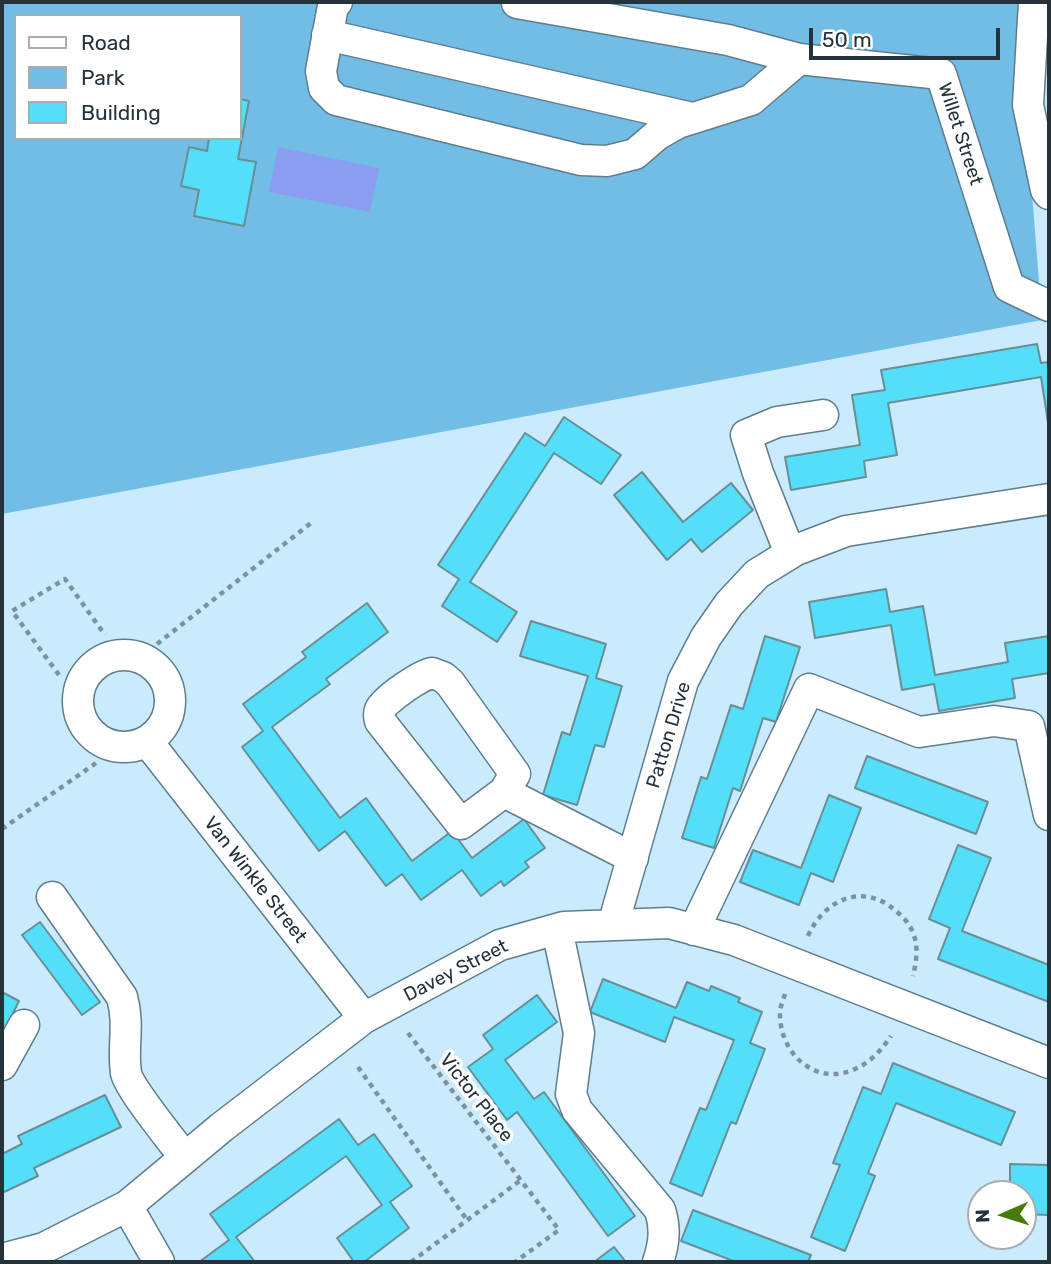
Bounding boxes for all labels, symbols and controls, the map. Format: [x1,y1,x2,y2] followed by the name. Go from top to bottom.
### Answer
[14,14,242,140] legend
[813,14,1004,58] scale bar
[822,27,872,52] text: 50 m
[81,30,131,55] text: Road
[81,65,125,90] text: Park
[933,80,987,188] street label: Willet Street
[81,100,161,125] text: Building
[642,679,696,791] street label: Patton Drive
[199,812,311,948] street label: Van Winkle Street
[400,935,512,1007] street label: Davey Street
[434,1049,518,1147] street label: Victor Place
[967,1180,1037,1250] north arrow
[971,1209,994,1223] text: N

